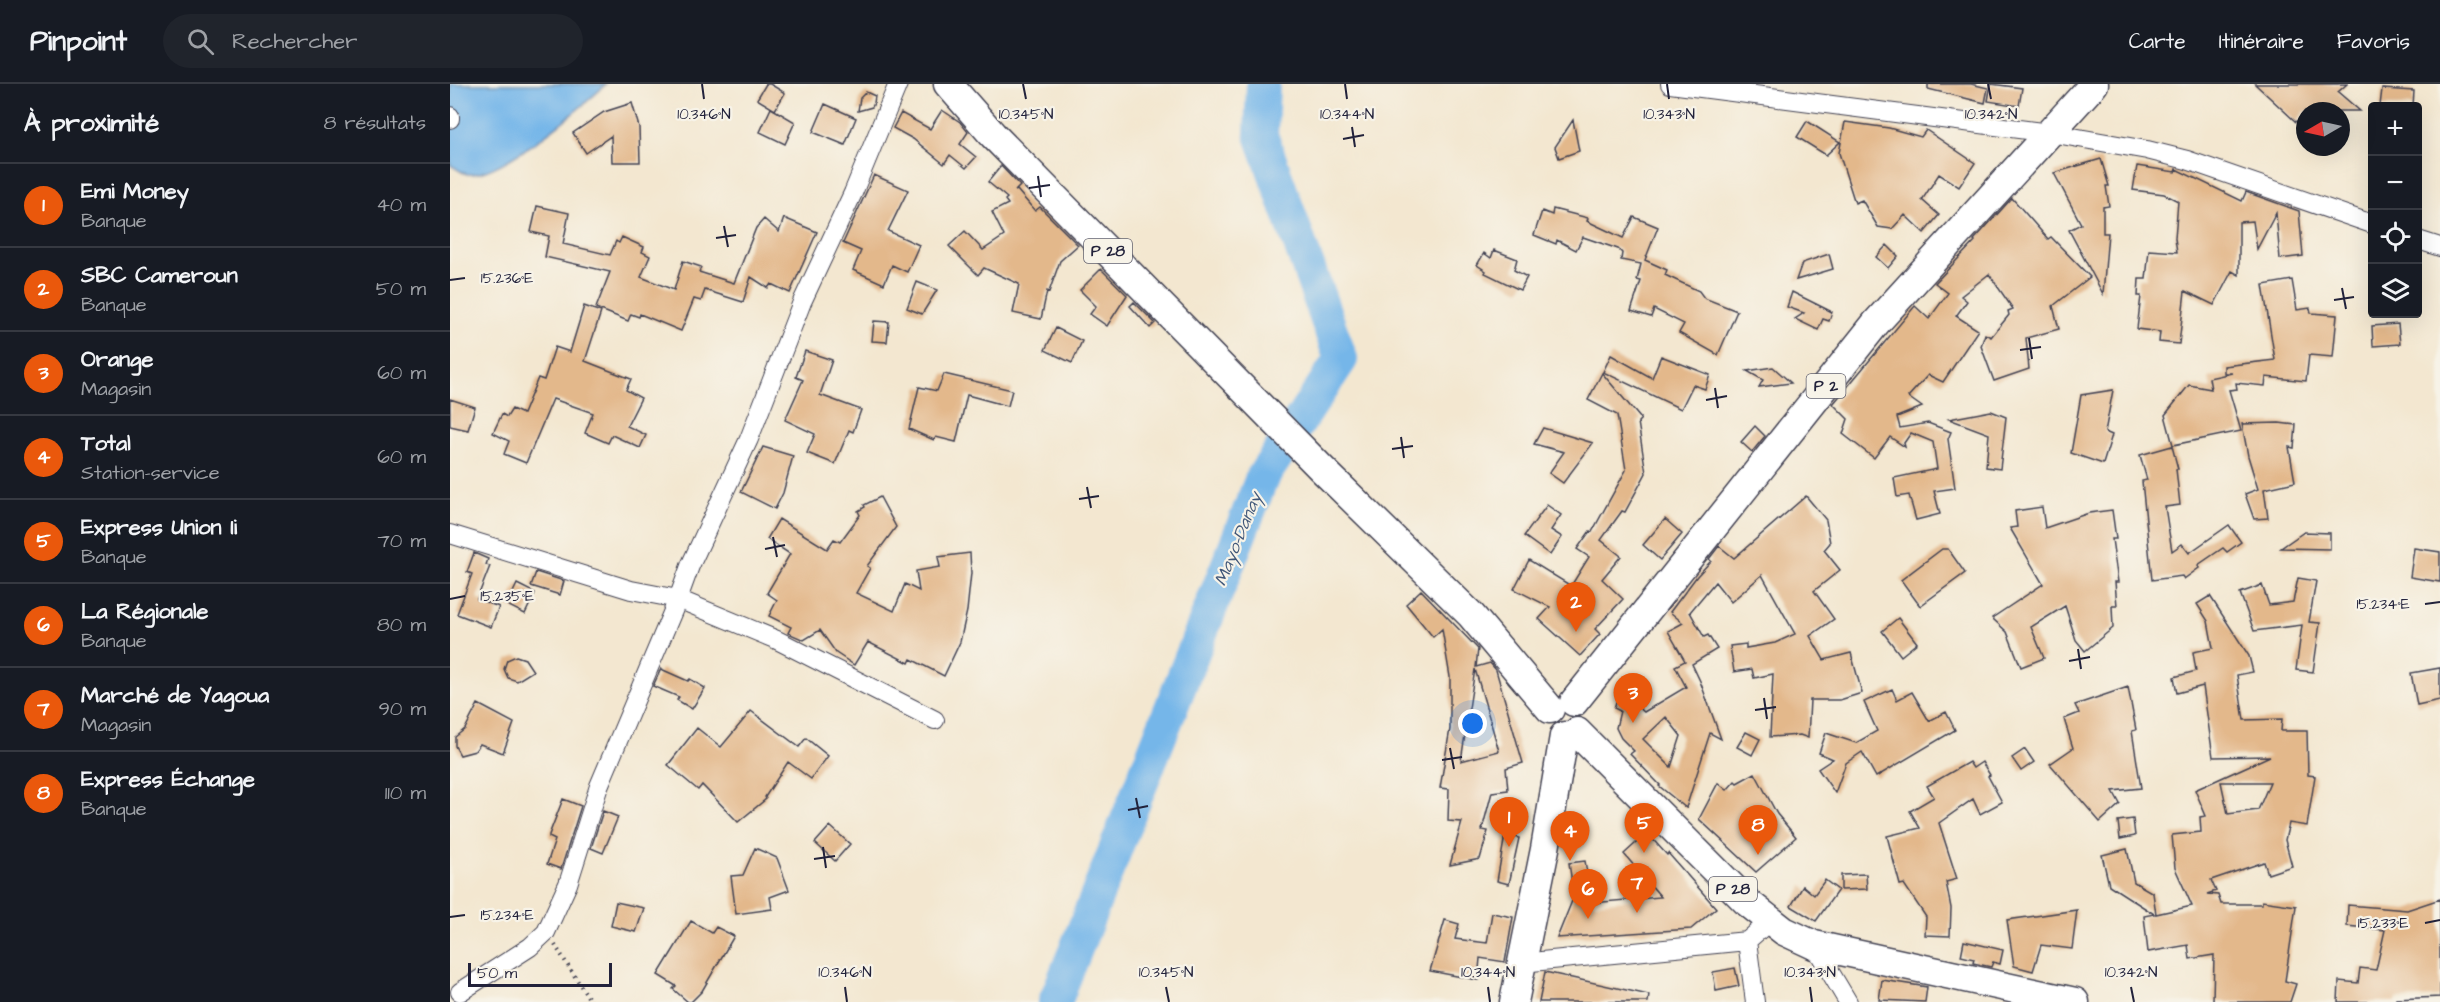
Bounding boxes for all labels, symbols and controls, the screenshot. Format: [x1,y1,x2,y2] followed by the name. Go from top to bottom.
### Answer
[163,14,583,68] search box
[30,22,127,61] text: Pinpoint
[184,25,217,58] icon: search
[232,26,357,57] text: Rechercher
[2129,27,2186,56] text: Carte
[2219,27,2304,56] text: Itinéraire
[2337,27,2410,56] text: Favoris
[2296,102,2350,156] north arrow
[2368,102,2422,318] map controls
[2368,102,2422,156] button: +
[677,104,731,125] text: 10.346°N
[999,104,1053,125] text: 10.345°N
[1320,104,1374,125] text: 10.344°N
[1643,104,1695,125] text: 10.343°N
[1965,104,2017,125] text: 10.342°N
[24,105,159,141] text: À proximité
[323,109,426,137] text: 8 résultats
[2368,156,2422,210] button: −
[81,176,189,207] text: Emi Money
[42,191,45,219] text: 1
[376,191,426,219] text: 40 m
[81,207,147,235] text: Banque
[2368,210,2422,264] button: locate
[1084,239,1132,263] road number: P 28
[81,260,238,291] text: SBC Cameroun
[2368,264,2422,318] button: layers
[481,268,533,289] text: 15.236°E
[38,275,49,303] text: 2
[376,275,426,303] text: 50 m
[81,291,147,319] text: Banque
[81,344,153,375] text: Orange
[38,359,49,387] text: 3
[377,359,426,387] text: 60 m
[1806,374,1846,398] road number: P 2
[81,375,151,403] text: Magasin
[81,428,131,459] text: Total
[37,443,50,471] text: 4
[377,443,426,471] text: 60 m
[81,459,219,487] text: Station-service
[1208,487,1270,590] water label: Mayo-Danay
[81,512,237,543] text: Express Union Ii
[36,527,51,555] text: 5
[378,527,426,555] text: 70 m
[81,543,147,571] text: Banque
[1556,582,1596,632] pin: 2
[480,586,534,607] text: 15.235°E
[2356,594,2410,615] text: 15.234°E
[81,596,208,627] text: La Régionale
[37,611,50,639] text: 6
[377,611,426,639] text: 80 m
[81,627,147,655] text: Banque
[1614,674,1652,723] pin: 3
[81,680,269,711] text: Marché de Yagoua
[37,695,50,723] text: 7
[378,695,426,723] text: 90 m
[1458,709,1487,738] your location
[81,711,151,739] text: Magasin
[81,764,255,795] text: Express Échange
[37,779,50,807] text: 8
[385,779,426,807] text: 110 m
[81,795,147,823] text: Banque
[1490,798,1528,847] pin: 1
[1624,804,1664,853] pin: 5
[1738,806,1778,855] pin: 8
[1550,812,1590,861] pin: 4
[1618,864,1656,913] pin: 7
[1568,870,1608,919] pin: 6
[1709,877,1757,901] road number: P 28
[480,905,534,926] text: 15.234°E
[2358,913,2408,934] text: 15.233°E
[468,960,612,988] scale bar
[477,962,517,984] text: 50 m
[818,962,872,983] text: 10.346°N
[1139,962,1193,983] text: 10.345°N
[1461,962,1515,983] text: 10.344°N
[1784,962,1836,983] text: 10.343°N
[2105,962,2157,983] text: 10.342°N

